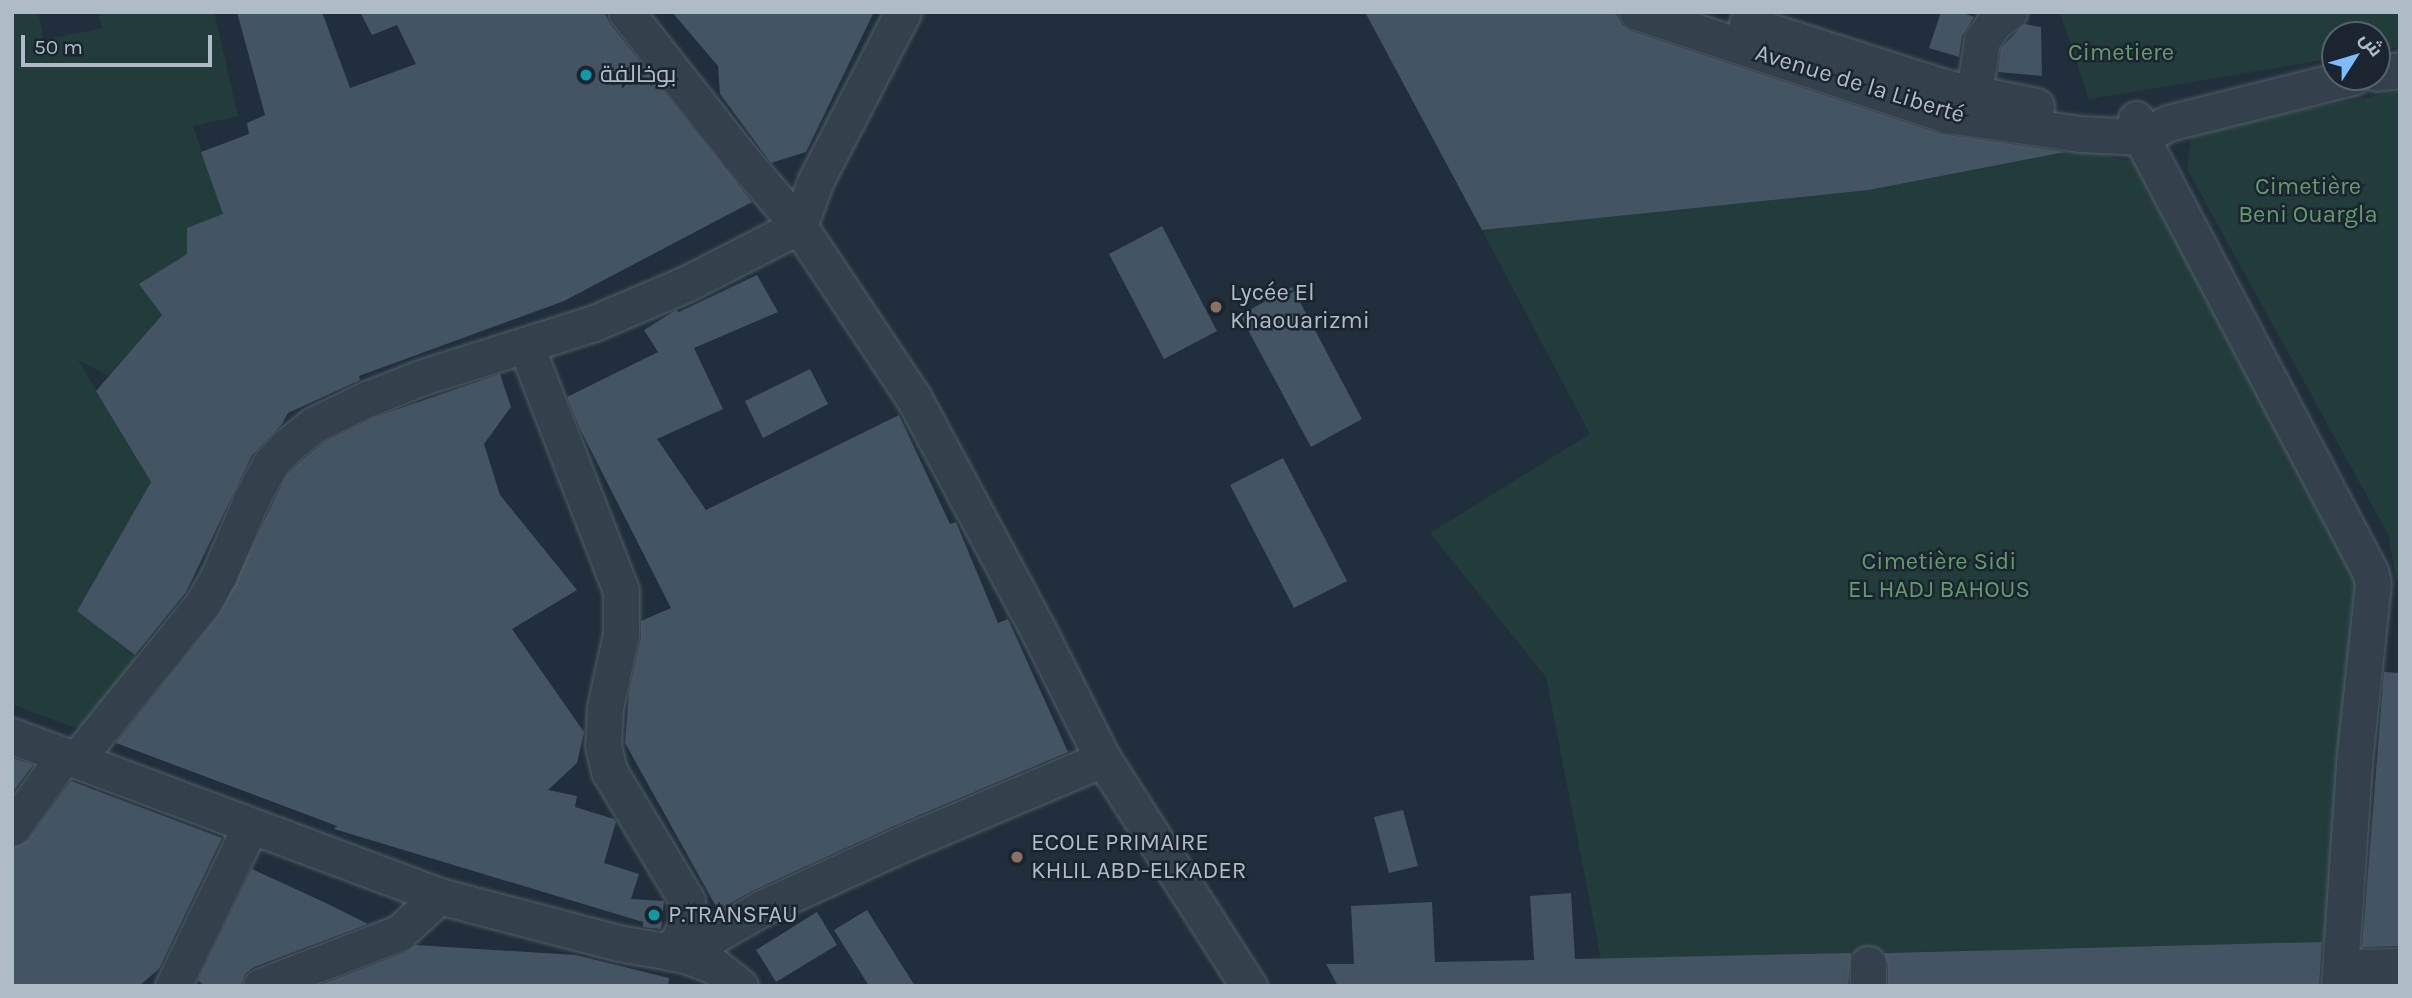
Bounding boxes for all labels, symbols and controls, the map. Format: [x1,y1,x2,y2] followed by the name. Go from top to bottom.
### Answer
[24,21,215,65] scale bar
[2321,21,2391,91] north arrow
[2355,28,2387,61] text: ش
[34,35,83,59] text: 50 m
[1752,38,1968,130] street label: Avenue de la Liberté
[2068,39,2174,67] park label: Cimetiere
[600,61,676,89] place label: بوخالفة
[578,67,594,83] marker: بوخالفة
[2238,173,2378,229] park label: Cimetière Beni Ouargla
[1230,279,1370,335] place label: Lycée El Khaouarizmi
[1208,299,1224,315] marker: Lycée El Khaouarizmi
[1848,548,2030,604] park label: Cimetière Sidi EL HADJ BAHOUS
[1031,829,1246,885] place label: ECOLE PRIMAIRE KHLIL ABD-ELKADER
[1009,849,1025,865] marker: ECOLE PRIMAIRE KHLIL ABD-ELKADER
[668,901,798,929] place label: P.TRANSFAU
[646,907,662,923] marker: P.TRANSFAU

